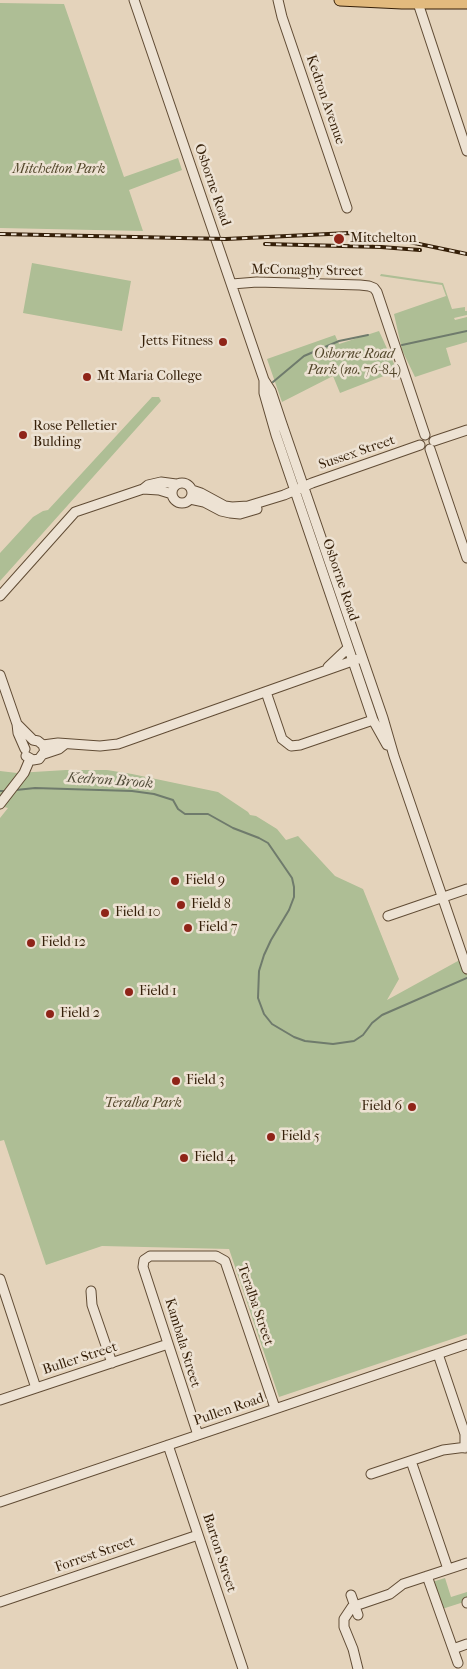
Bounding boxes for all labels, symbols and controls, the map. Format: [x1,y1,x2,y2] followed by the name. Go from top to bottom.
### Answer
[302,53,348,147] street label: Kedron Avenue
[190,142,234,228] street label: Osborne Road
[13,162,105,178] park label: Mitchelton Park
[350,231,417,247] place label: Mitchelton
[332,232,346,246] marker: Mitchelton
[251,262,363,280] street label: McConaghy Street
[141,334,213,350] place label: Jetts Fitness
[217,336,229,348] marker: Jetts Fitness
[307,347,401,380] park label: Osborne Road Park (no. 76-84)
[97,369,202,385] place label: Mt Maria College
[81,371,93,383] marker: Mt Maria College
[33,419,117,452] place label: Rose Pelletier Bulding
[17,429,29,441] marker: Rose Pelletier Bulding
[317,432,397,474] street label: Sussex Street
[318,537,362,623] street label: Osborne Road
[66,769,154,793] water label: Kedron Brook
[185,873,225,889] place label: Field 9
[169,875,181,887] marker: Field 9
[191,897,231,913] place label: Field 8
[175,899,187,911] marker: Field 8
[115,905,160,921] place label: Field 10
[99,907,111,919] marker: Field 10
[198,920,238,936] place label: Field 7
[182,922,194,934] marker: Field 7
[41,935,86,951] place label: Field 12
[25,937,37,949] marker: Field 12
[139,984,177,1000] place label: Field 1
[123,986,135,998] marker: Field 1
[60,1006,100,1022] place label: Field 2
[44,1008,56,1020] marker: Field 2
[186,1073,225,1089] place label: Field 3
[170,1075,182,1087] marker: Field 3
[104,1096,182,1112] park label: Teralba Park
[362,1099,402,1115] place label: Field 6
[406,1101,418,1113] marker: Field 6
[281,1129,320,1145] place label: Field 5
[265,1131,277,1143] marker: Field 5
[194,1150,235,1166] place label: Field 4
[178,1152,190,1164] marker: Field 4
[233,1262,277,1348] street label: Teralba Street
[160,1296,204,1390] street label: Kambala Street
[41,1339,119,1379] street label: Buller Street
[192,1390,266,1430] street label: Pullen Road
[198,1512,240,1594] street label: Barton Street
[53,1533,137,1577] street label: Forrest Street

